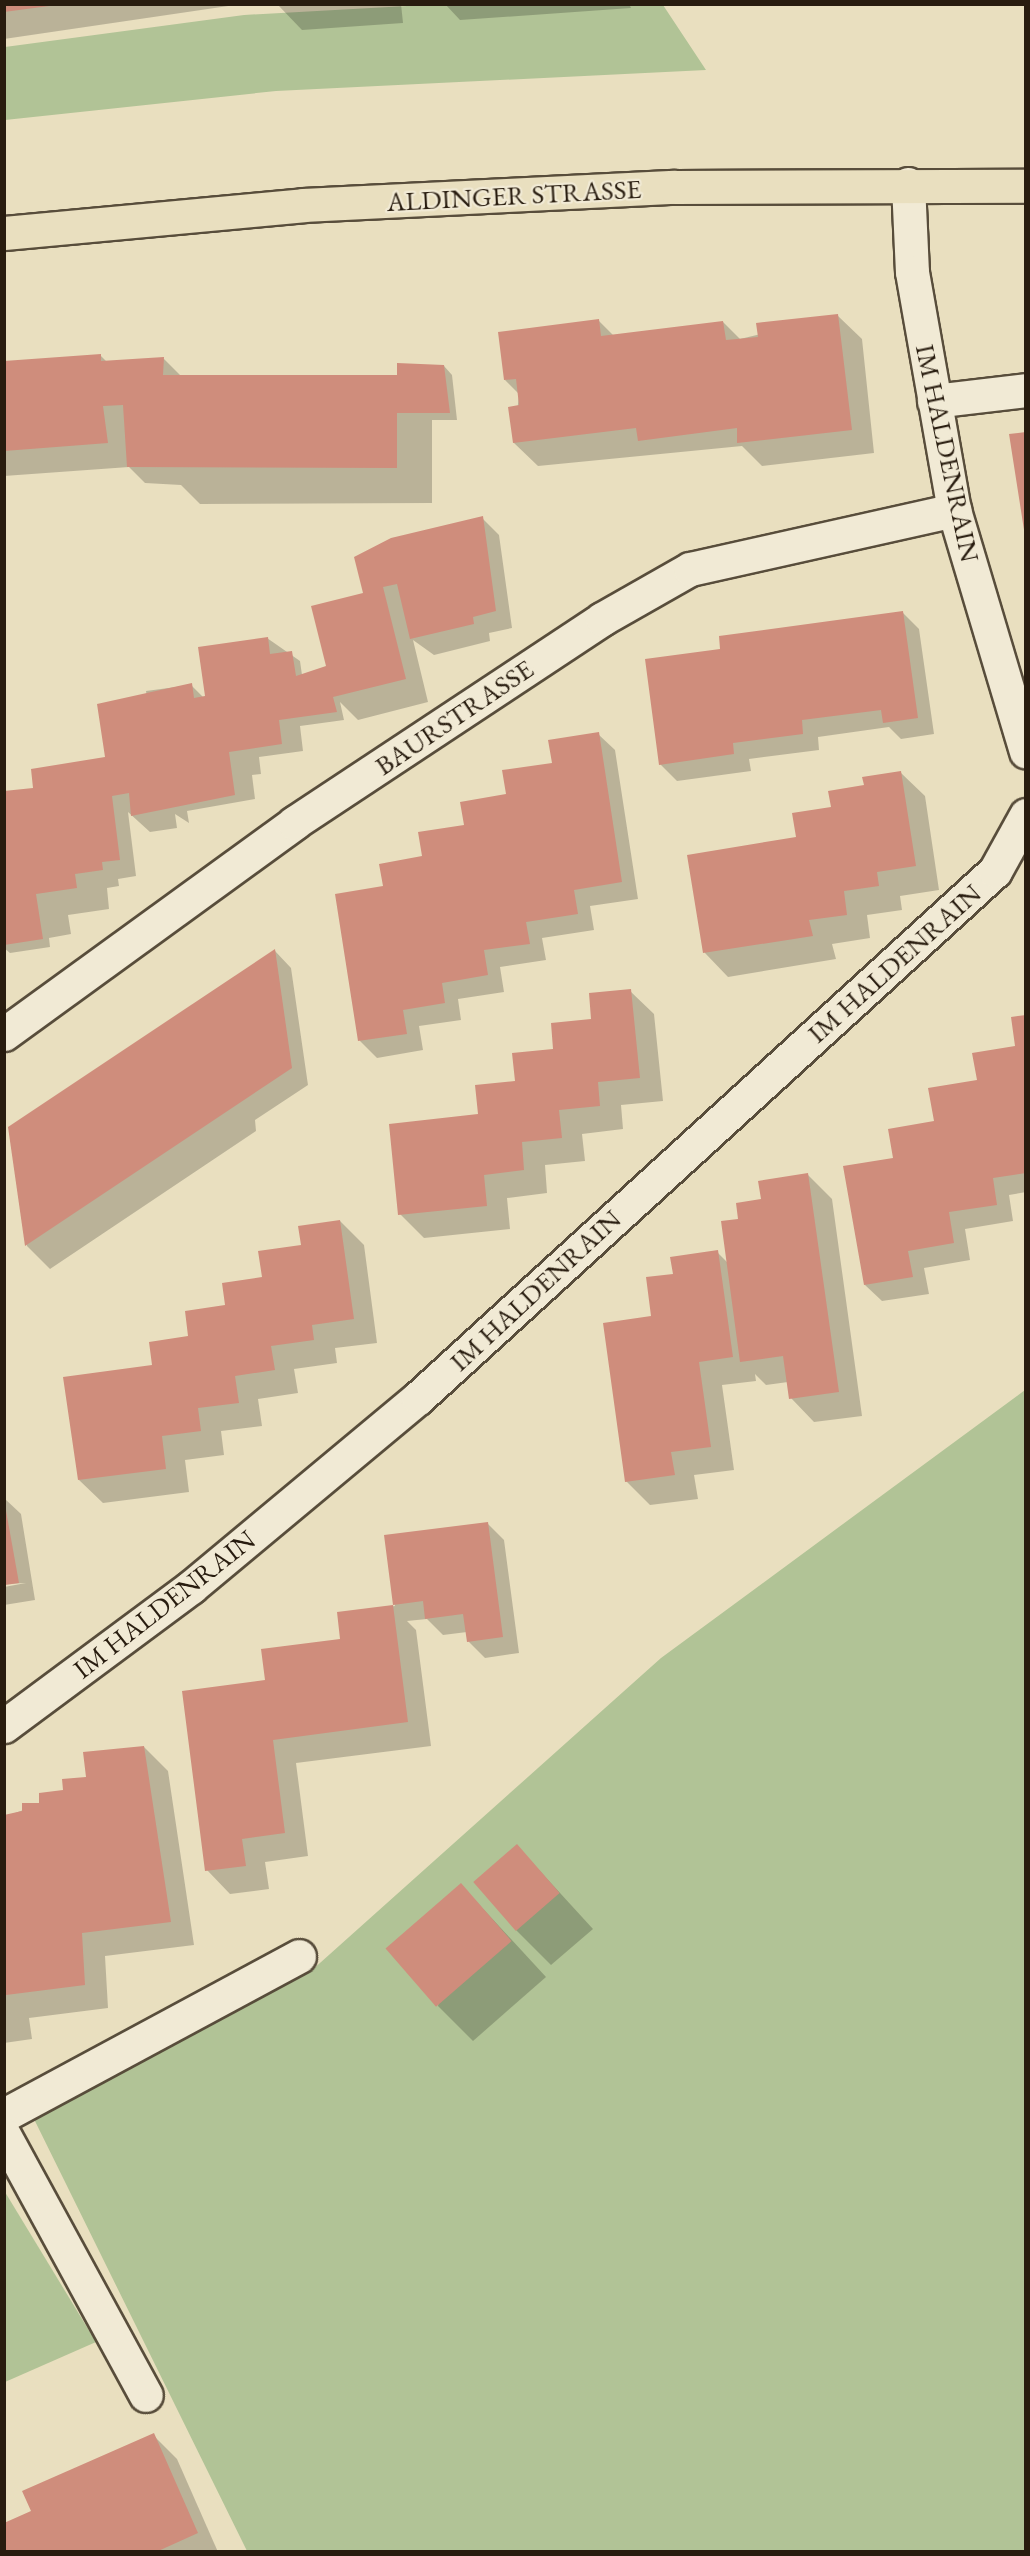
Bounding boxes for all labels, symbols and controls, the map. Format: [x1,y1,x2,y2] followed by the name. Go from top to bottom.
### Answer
[386,172,642,218] street label: ALDINGER STRASSE
[909,341,987,565] street label: IM HALDENRAIN
[369,652,539,782] street label: BAURSTRASSE
[801,877,987,1049] street label: IM HALDENRAIN
[443,1203,627,1377] street label: IM HALDENRAIN
[67,1523,261,1685] street label: IM HALDENRAIN

